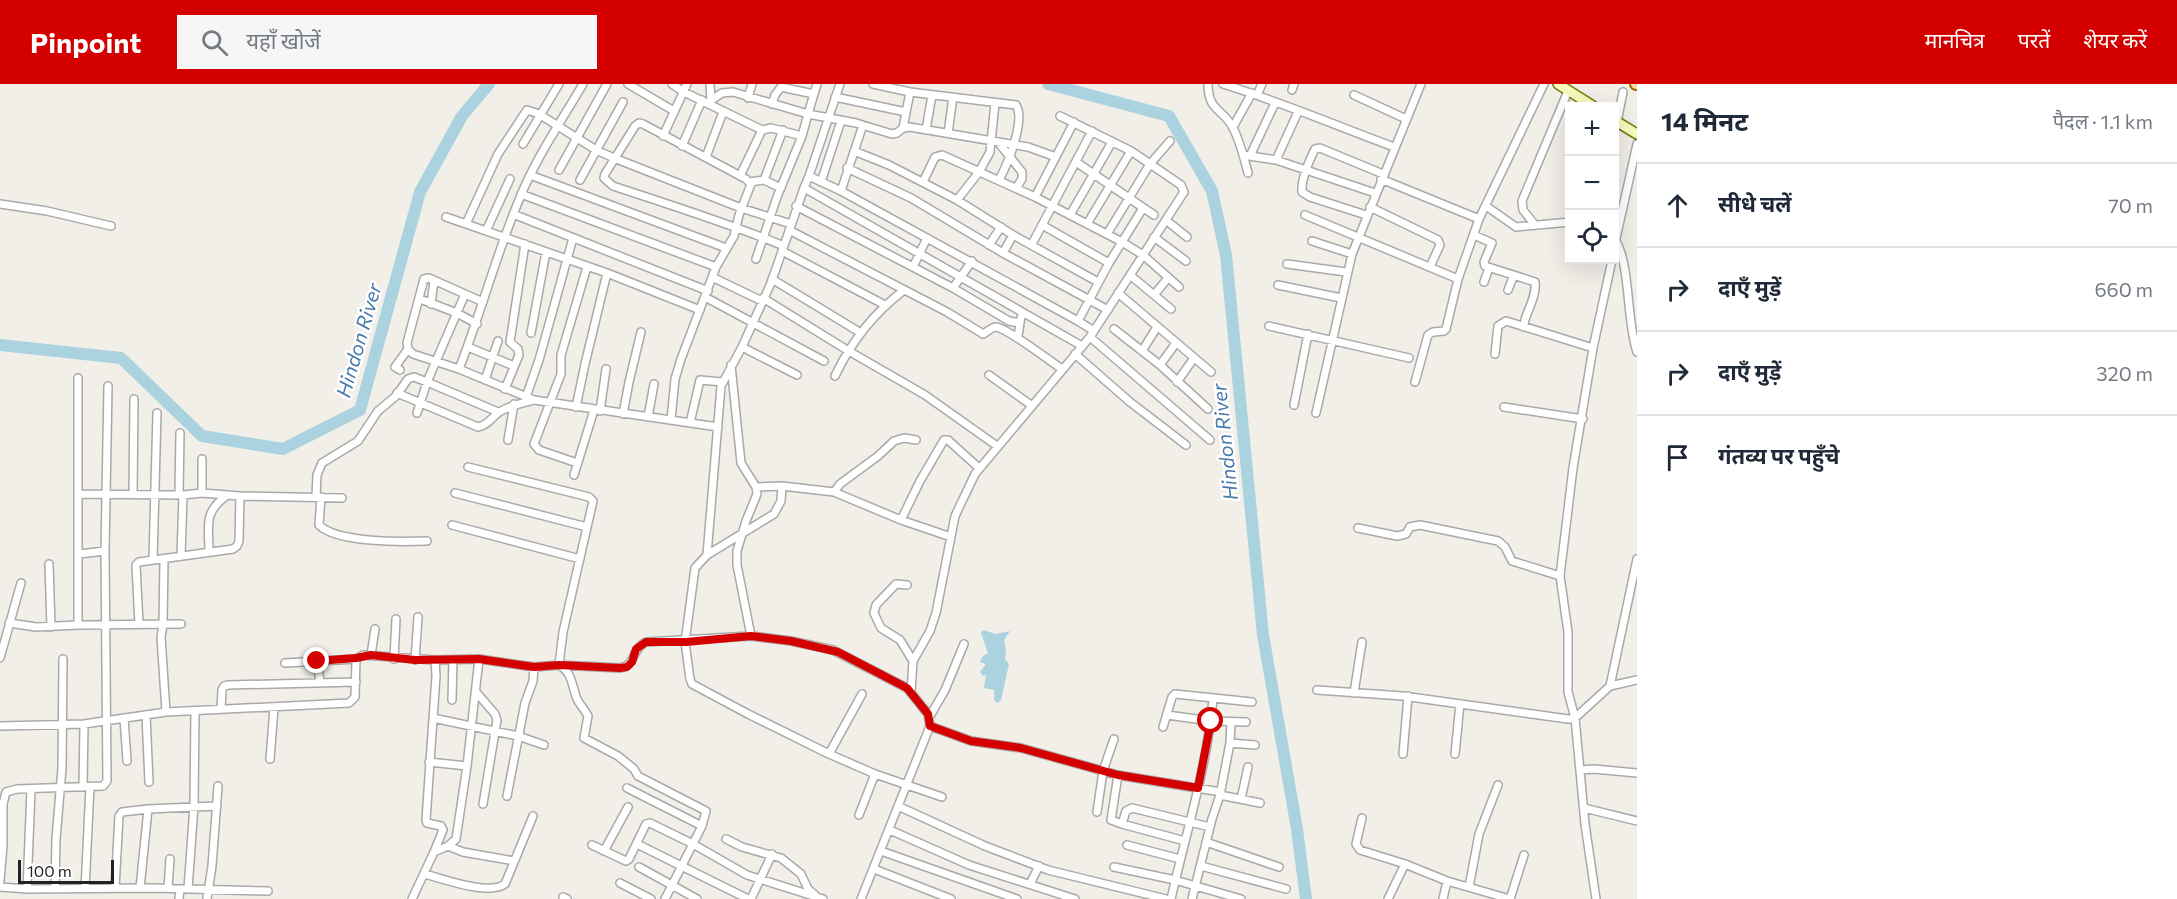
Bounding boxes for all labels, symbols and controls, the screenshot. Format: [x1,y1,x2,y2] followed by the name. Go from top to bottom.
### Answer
[177,15,597,69] search box
[30,25,141,59] text: Pinpoint
[198,26,231,59] icon: search
[246,27,321,54] text: यहाँ खोजें
[1925,27,1985,52] text: मानचित्र
[2018,27,2050,52] text: परतें
[2083,27,2147,52] text: शेयर करें
[1565,102,1619,264] map controls
[1565,102,1619,156] button: +
[1661,105,1748,136] text: 14 मिनट
[2053,109,2153,133] text: पैदल · 1.1 km
[1565,156,1619,210] button: −
[1661,189,1694,222] icon: ahead
[1718,190,1792,217] text: सीधे चलें
[2108,193,2153,217] text: 70 m
[1565,210,1619,264] button: locate
[1661,273,1694,306] icon: right
[1718,274,1781,301] text: दाएँ मुड़ें
[2094,277,2153,301] text: 660 m
[330,279,386,400] water label: Hindon River
[1661,357,1694,390] icon: right
[1718,358,1781,385] text: दाएँ मुड़ें
[2096,361,2153,385] text: 320 m
[1206,381,1242,502] water label: Hindon River
[1661,441,1694,474] icon: arrive
[1718,442,1840,469] text: गंतव्य पर पहुँचे
[303,647,329,673] route end
[1197,707,1223,733] route start
[18,857,114,884] scale bar
[27,861,72,880] text: 100 m

